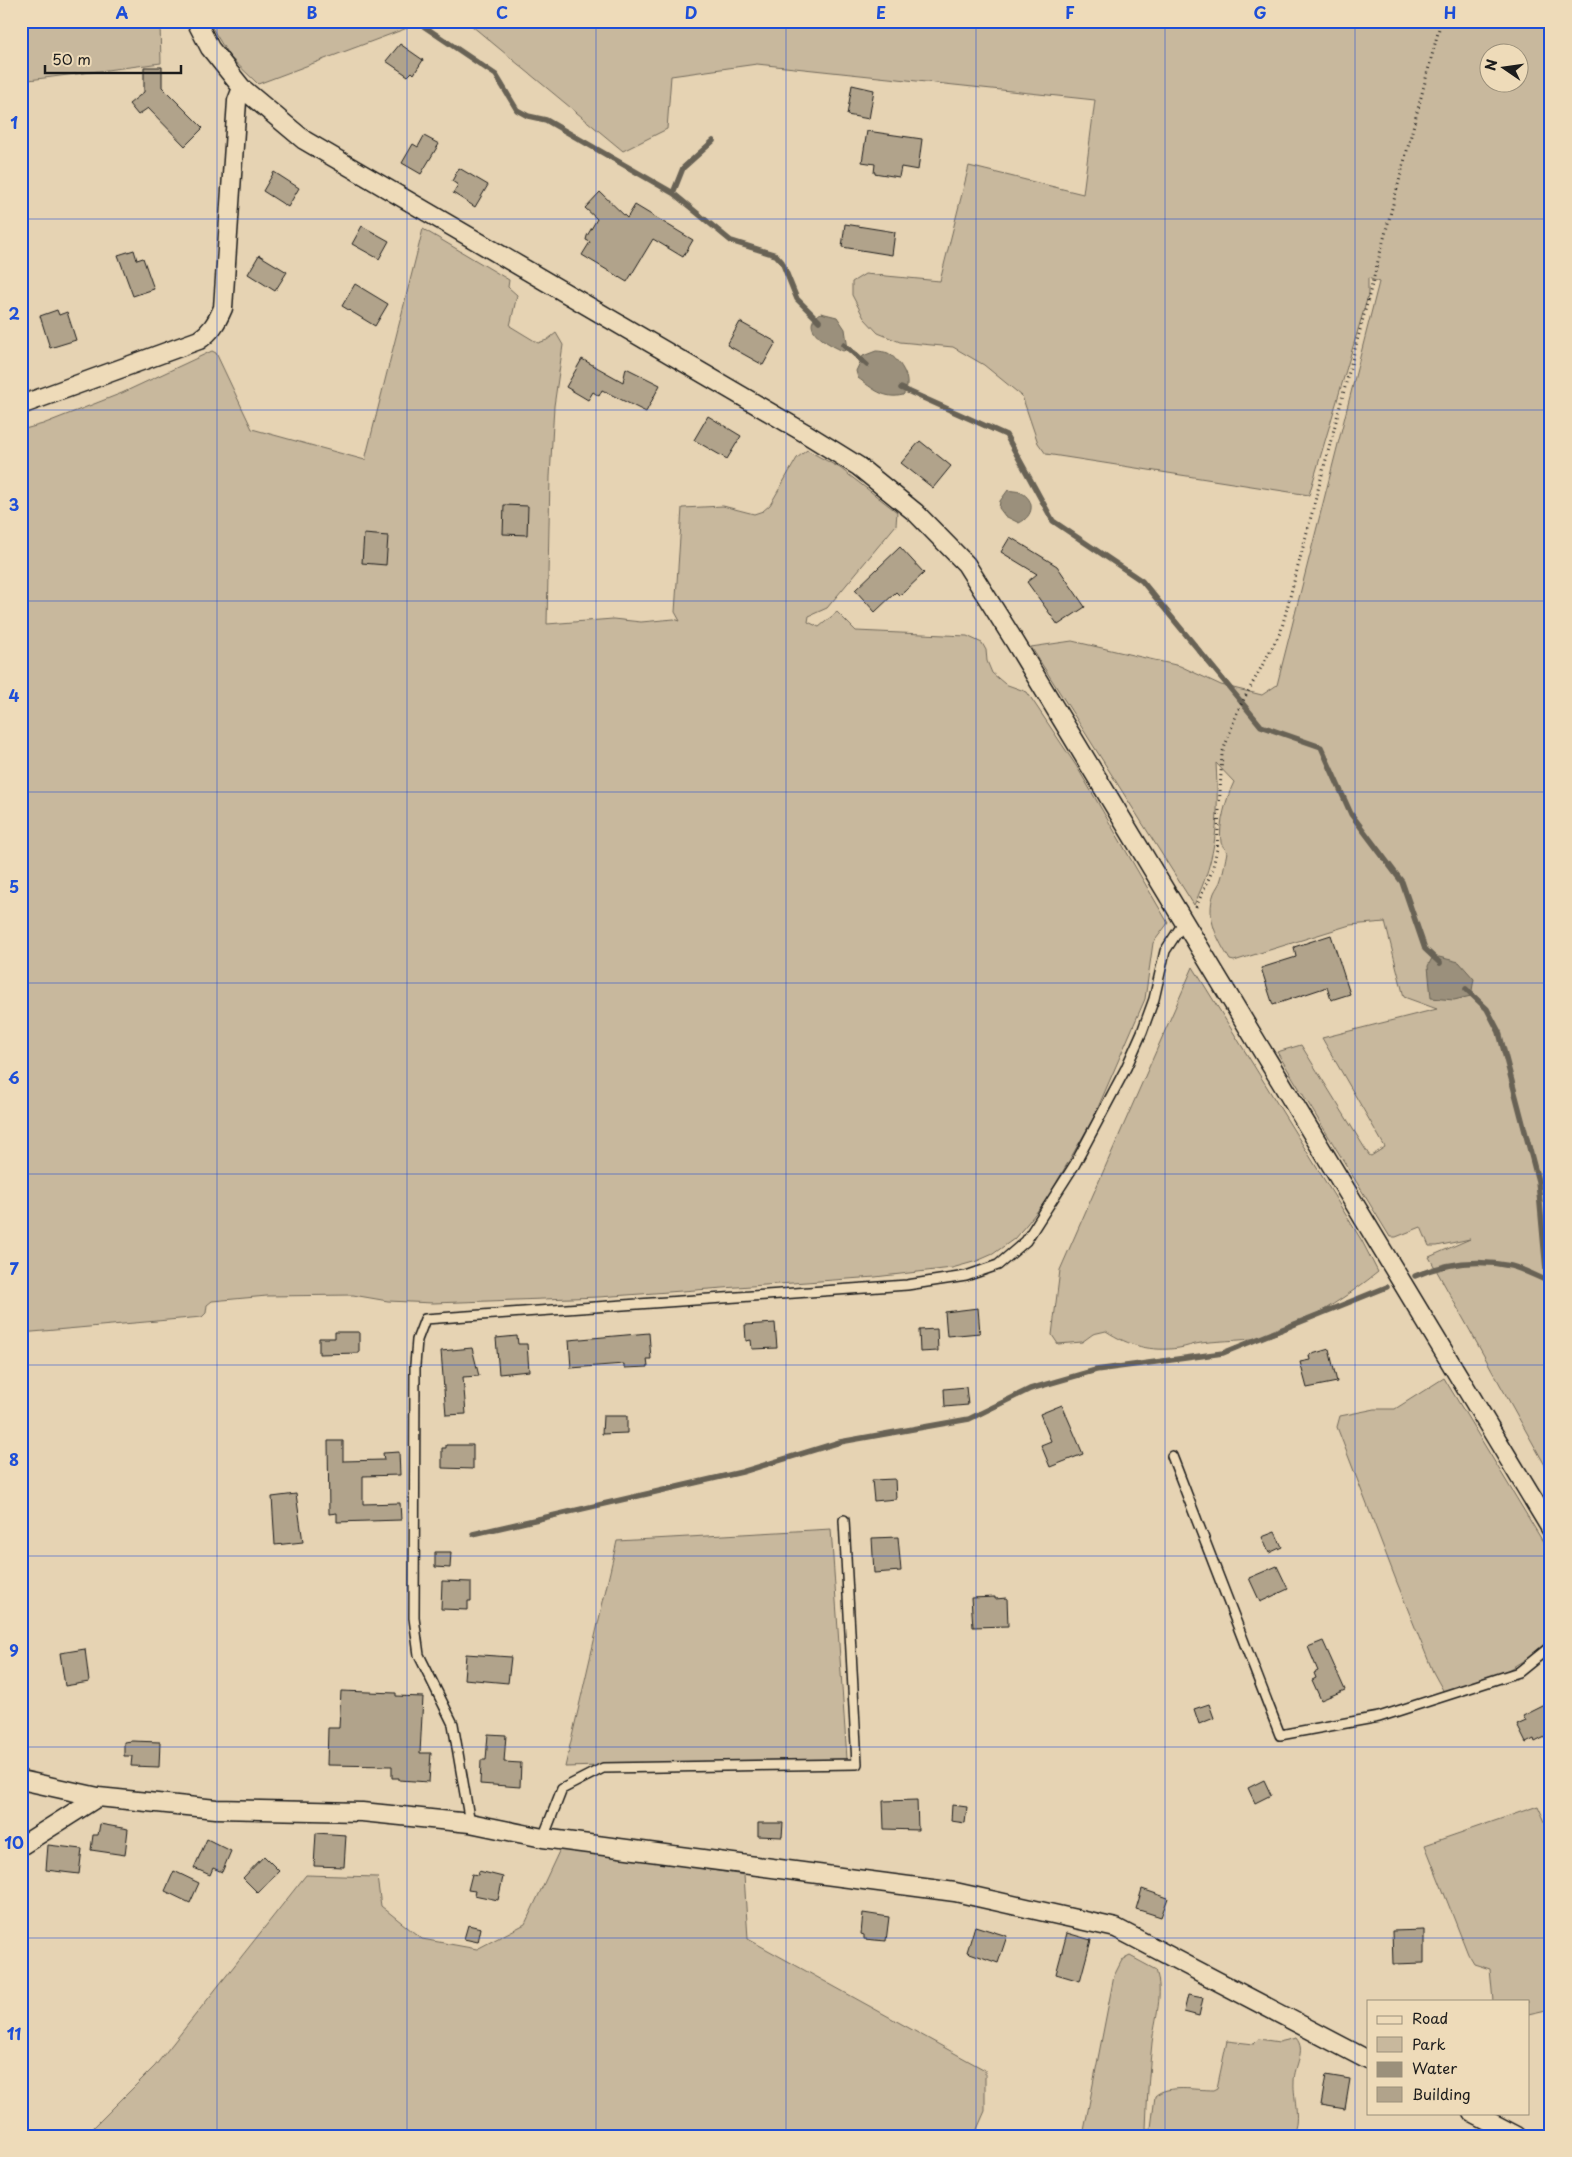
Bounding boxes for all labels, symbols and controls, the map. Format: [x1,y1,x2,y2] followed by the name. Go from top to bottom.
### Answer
[116,0,129,24] text: A
[307,0,318,24] text: B
[496,0,508,24] text: C
[685,0,697,24] text: D
[876,0,886,24] text: E
[1065,0,1075,24] text: F
[1253,0,1267,24] text: G
[1444,0,1456,24] text: H
[45,42,181,74] scale bar
[1480,42,1530,92] north arrow
[52,47,91,70] text: 50 m
[1479,57,1502,73] text: N
[10,110,18,134] text: 1
[8,301,20,325] text: 2
[9,492,19,516] text: 3
[9,683,20,707] text: 4
[9,874,19,898] text: 5
[8,1065,20,1089] text: 6
[9,1256,19,1280] text: 7
[9,1447,19,1471] text: 8
[9,1638,19,1662] text: 9
[4,1830,24,1854] text: 10
[1367,2000,1530,2114] legend
[1412,2006,1448,2029] text: Road
[7,2021,21,2045] text: 11
[1412,2032,1446,2055] text: Park
[1412,2056,1457,2079] text: Water
[1412,2082,1471,2105] text: Building

